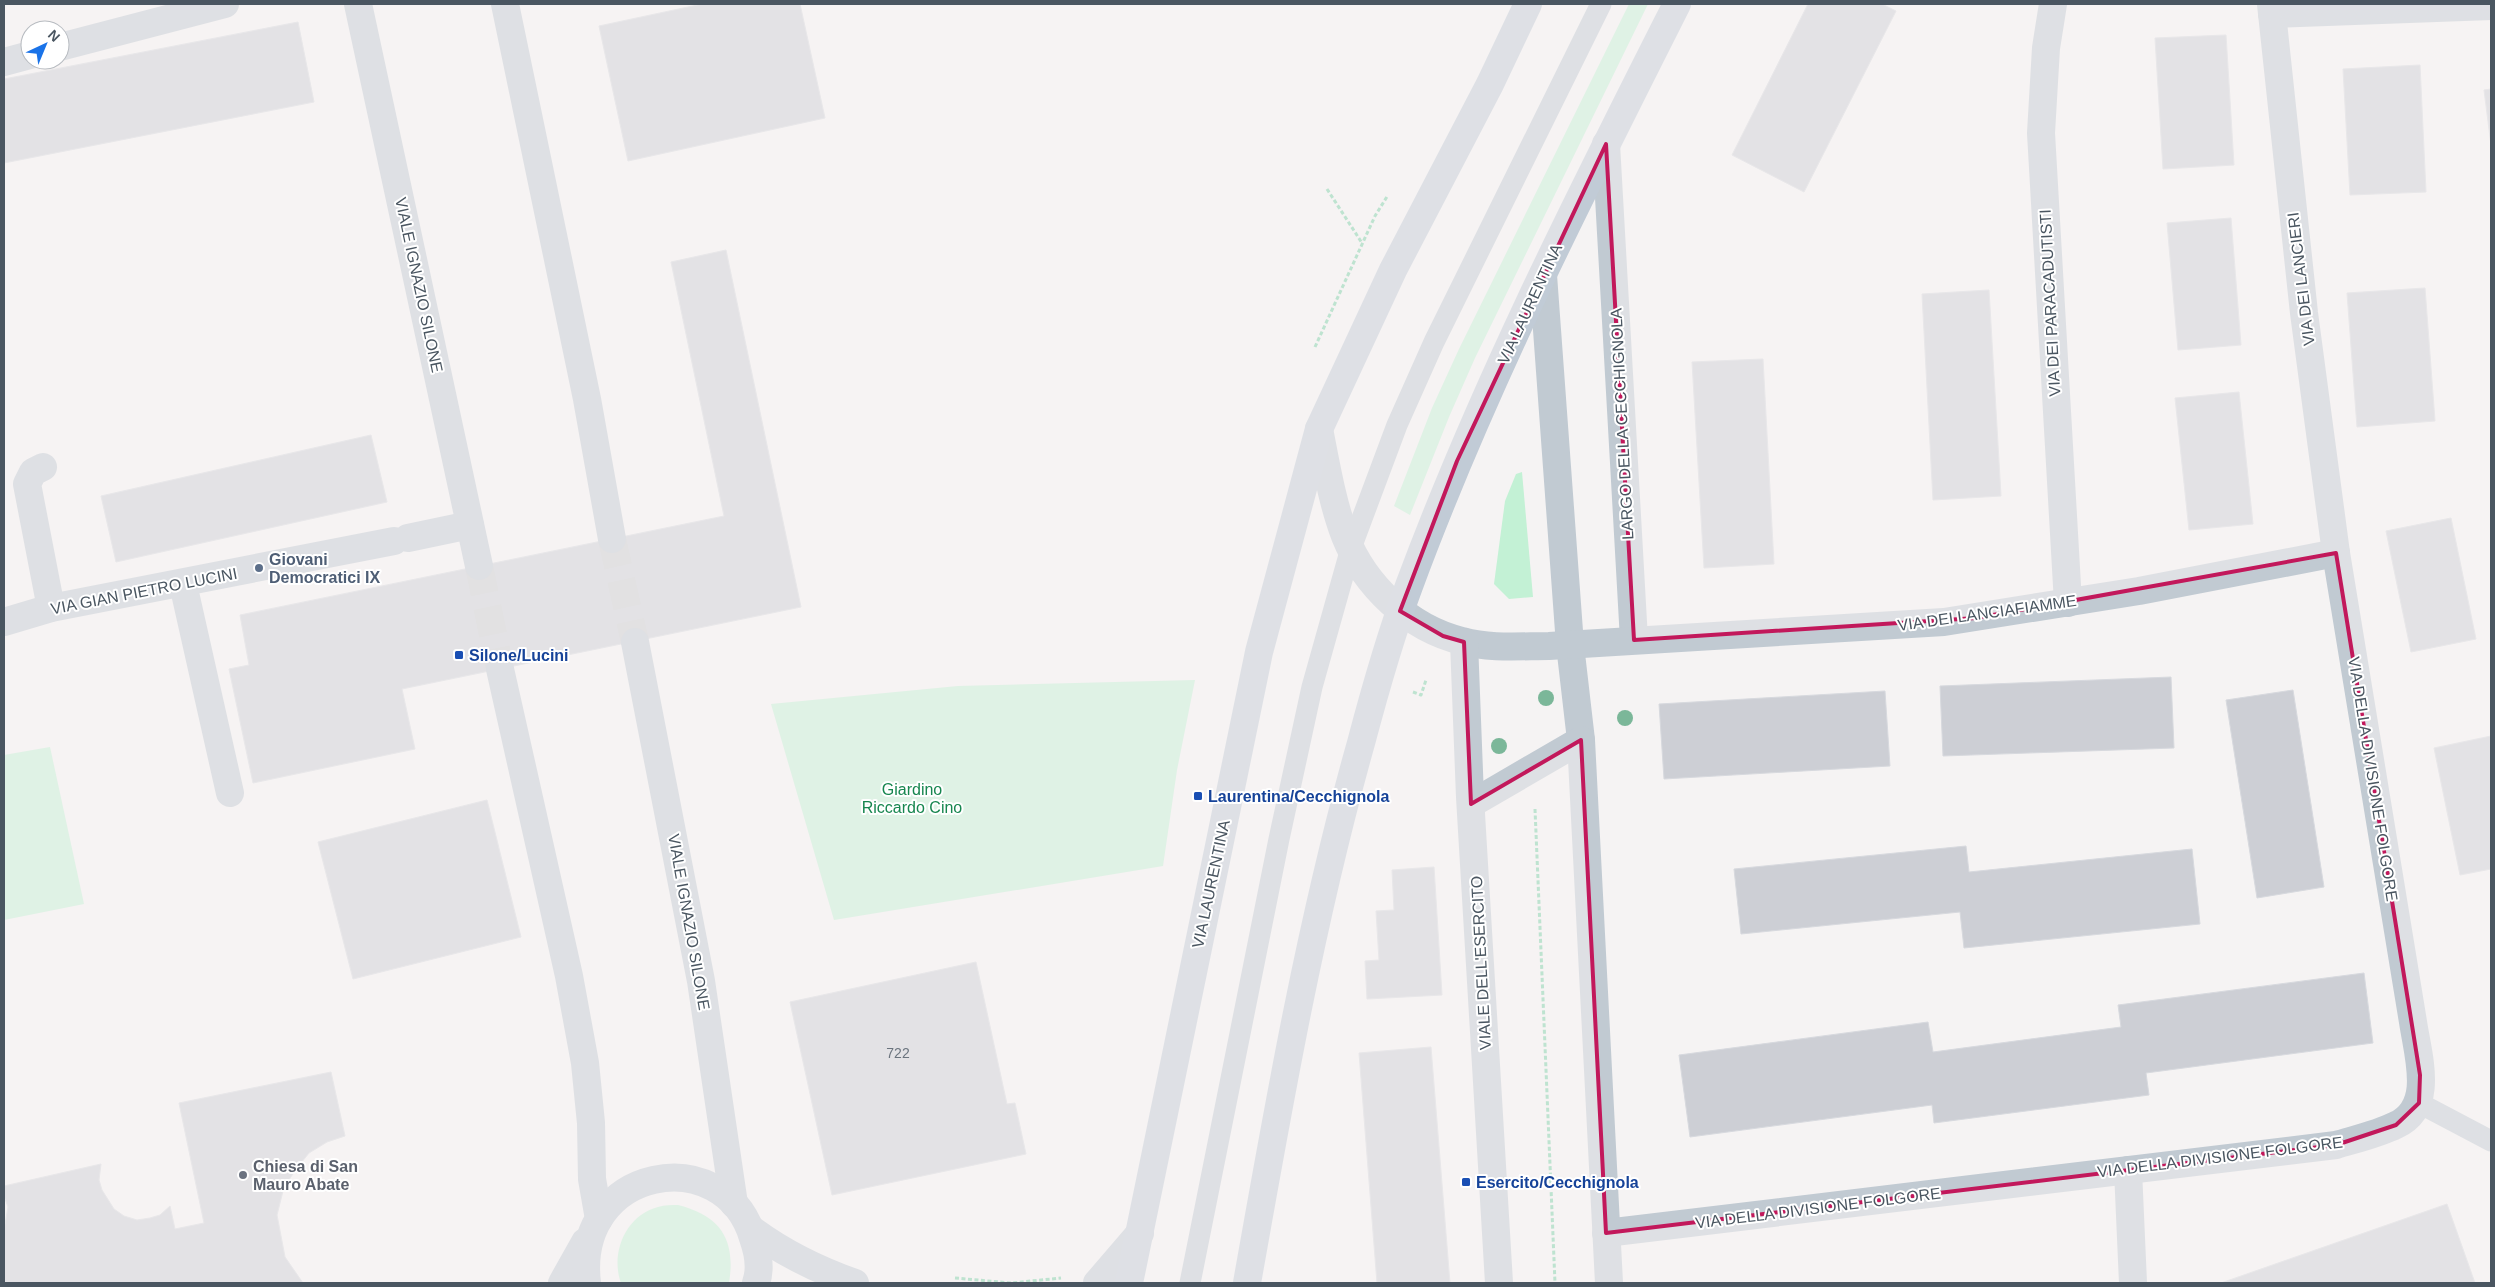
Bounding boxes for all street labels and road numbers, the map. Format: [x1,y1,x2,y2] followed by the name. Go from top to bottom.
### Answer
[392,196,446,374] street label: VIALE IGNAZIO SILONE
[2037,209,2063,397] street label: VIA DEI PARACADUTISTI
[2284,211,2318,347] street label: VIA DEI LANCIERI
[1495,241,1565,367] street label: VIA LAURENTINA
[1607,307,1637,540] street label: LARGO DELLA CECCHIGNOLA
[49,565,239,617] street label: VIA GIAN PIETRO LUCINI
[1896,592,2078,634] street label: VIA DEI LANCIAFIAMME
[2345,656,2401,902] street label: VIA DELLA DIVISIONE FOLGORE
[1189,818,1233,950] street label: VIA LAURENTINA
[665,833,713,1011] street label: VIALE IGNAZIO SILONE
[1468,875,1494,1051] street label: VIALE DELL'ESERCITO
[2096,1134,2344,1180] street label: VIA DELLA DIVISIONE FOLGORE
[1694,1185,1942,1231] street label: VIA DELLA DIVISIONE FOLGORE

